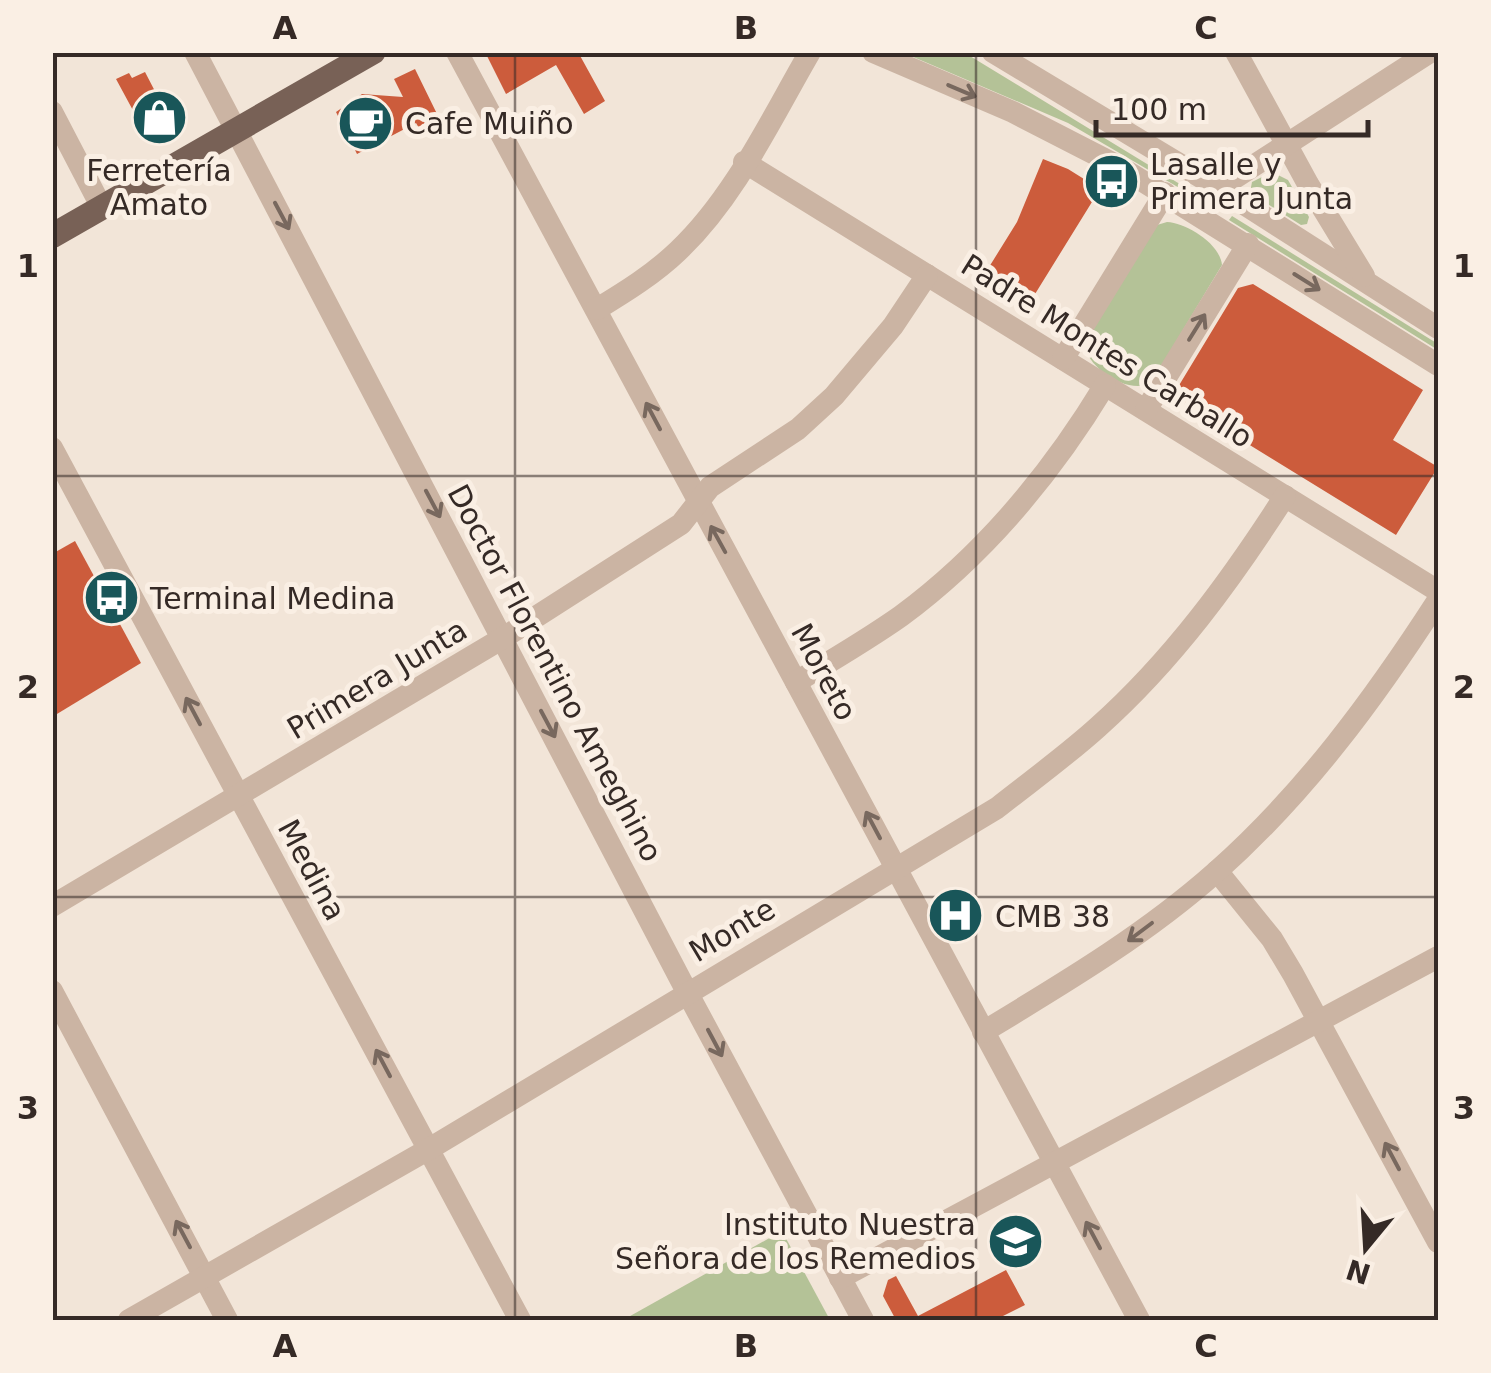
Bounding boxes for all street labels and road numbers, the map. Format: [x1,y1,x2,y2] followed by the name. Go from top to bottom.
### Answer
[955,247,1259,455] street label: Padre Montes Carballo
[440,478,670,868] street label: Doctor Florentino Ameghino
[281,612,473,746] street label: Primera Junta
[784,618,864,726] street label: Moreto
[271,814,353,926] street label: Medina
[683,891,781,969] street label: Monte

